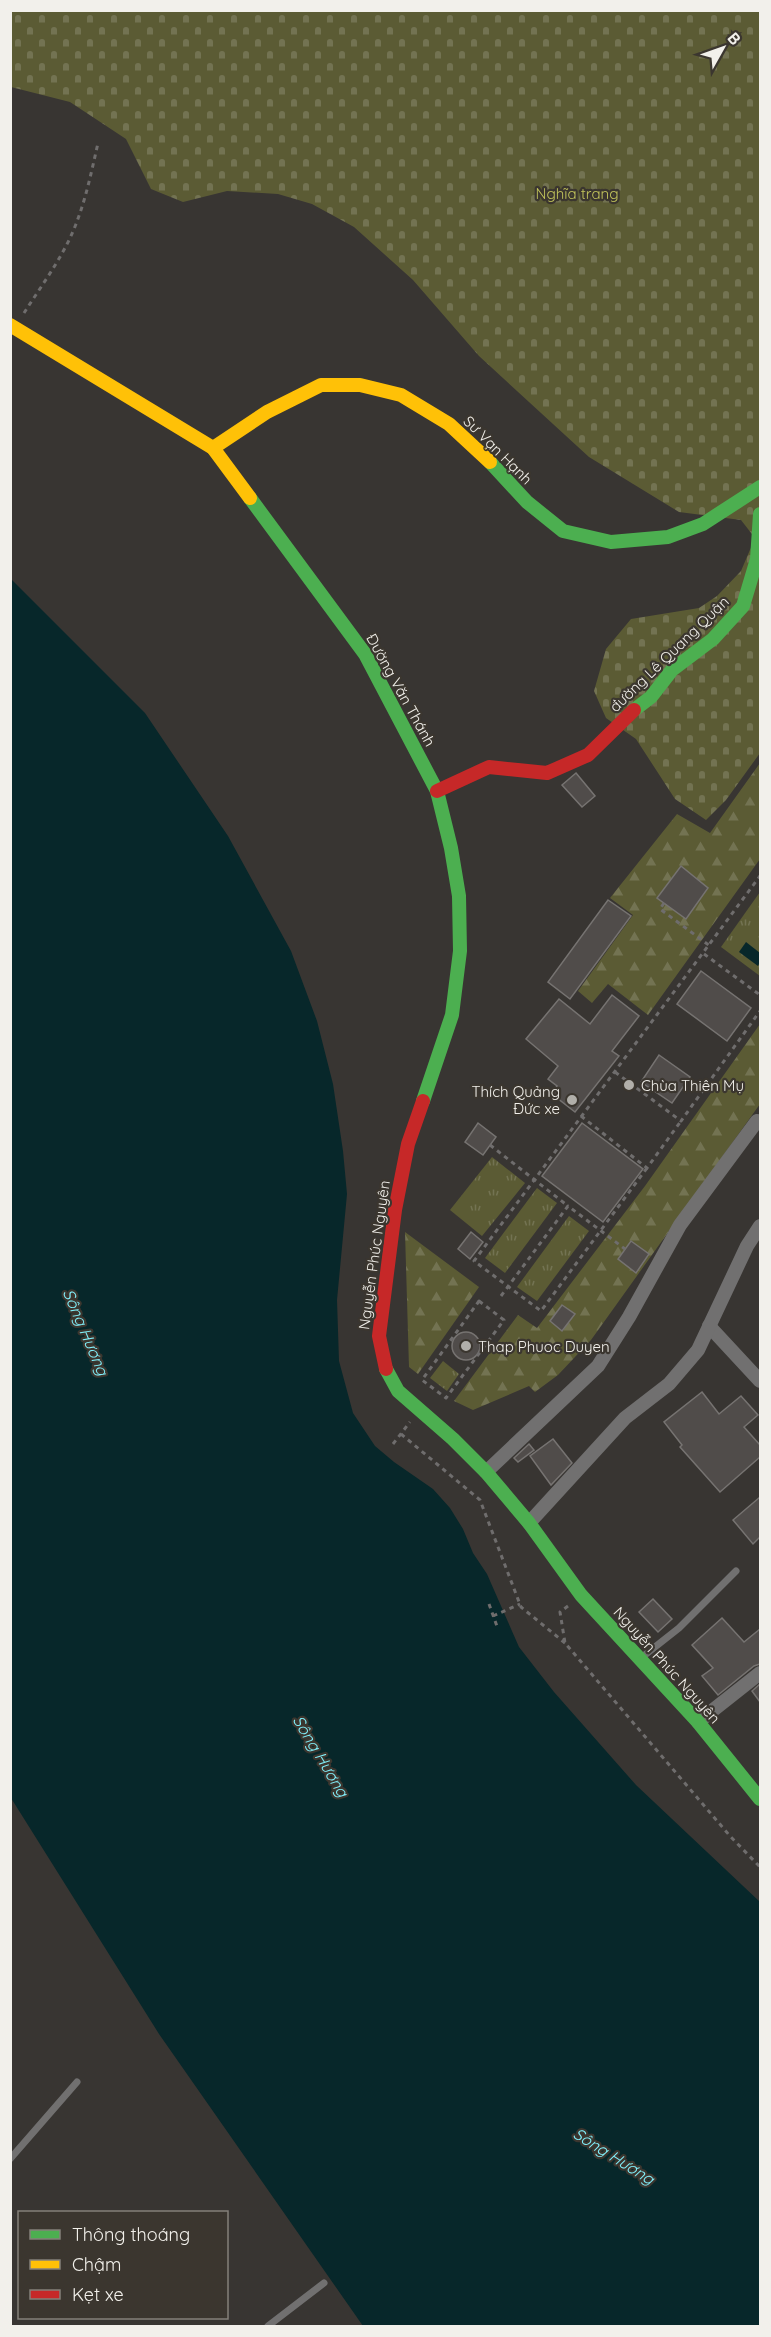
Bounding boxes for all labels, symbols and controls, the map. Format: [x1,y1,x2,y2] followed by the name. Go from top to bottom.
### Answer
[693,18,753,78] north arrow
[723,28,746,49] text: B
[536,184,619,203] park label: Nghĩa trang
[460,412,536,488] street label: Sư Vạn Hạnh
[605,592,733,716] street label: đường Lê Quang Quận
[362,630,440,750] street label: Đường Văn Thánh
[641,1076,744,1095] place label: Chùa Thiên Mụ
[622,1078,636,1092] marker: Chùa Thiên Mụ
[472,1082,560,1118] place label: Thích Quảng Đức xe
[565,1093,579,1107] marker: Thích Quảng Đức xe
[354,1179,394,1331] street label: Nguyễn Phúc Nguyên
[59,1286,114,1379] water label: Sông Hương
[478,1337,610,1356] place label: Thap Phuoc Duyen
[459,1339,473,1353] marker: Thap Phuoc Duyen
[610,1603,724,1727] street label: Nguyễn Phúc Nguyên
[289,1712,354,1801] water label: Sông Hương
[570,2123,659,2189] water label: Sông Hương
[18,2211,228,2319] legend
[72,2223,190,2246] text: Thông thoáng
[72,2253,121,2276] text: Chậm
[72,2283,124,2306] text: Kẹt xe

